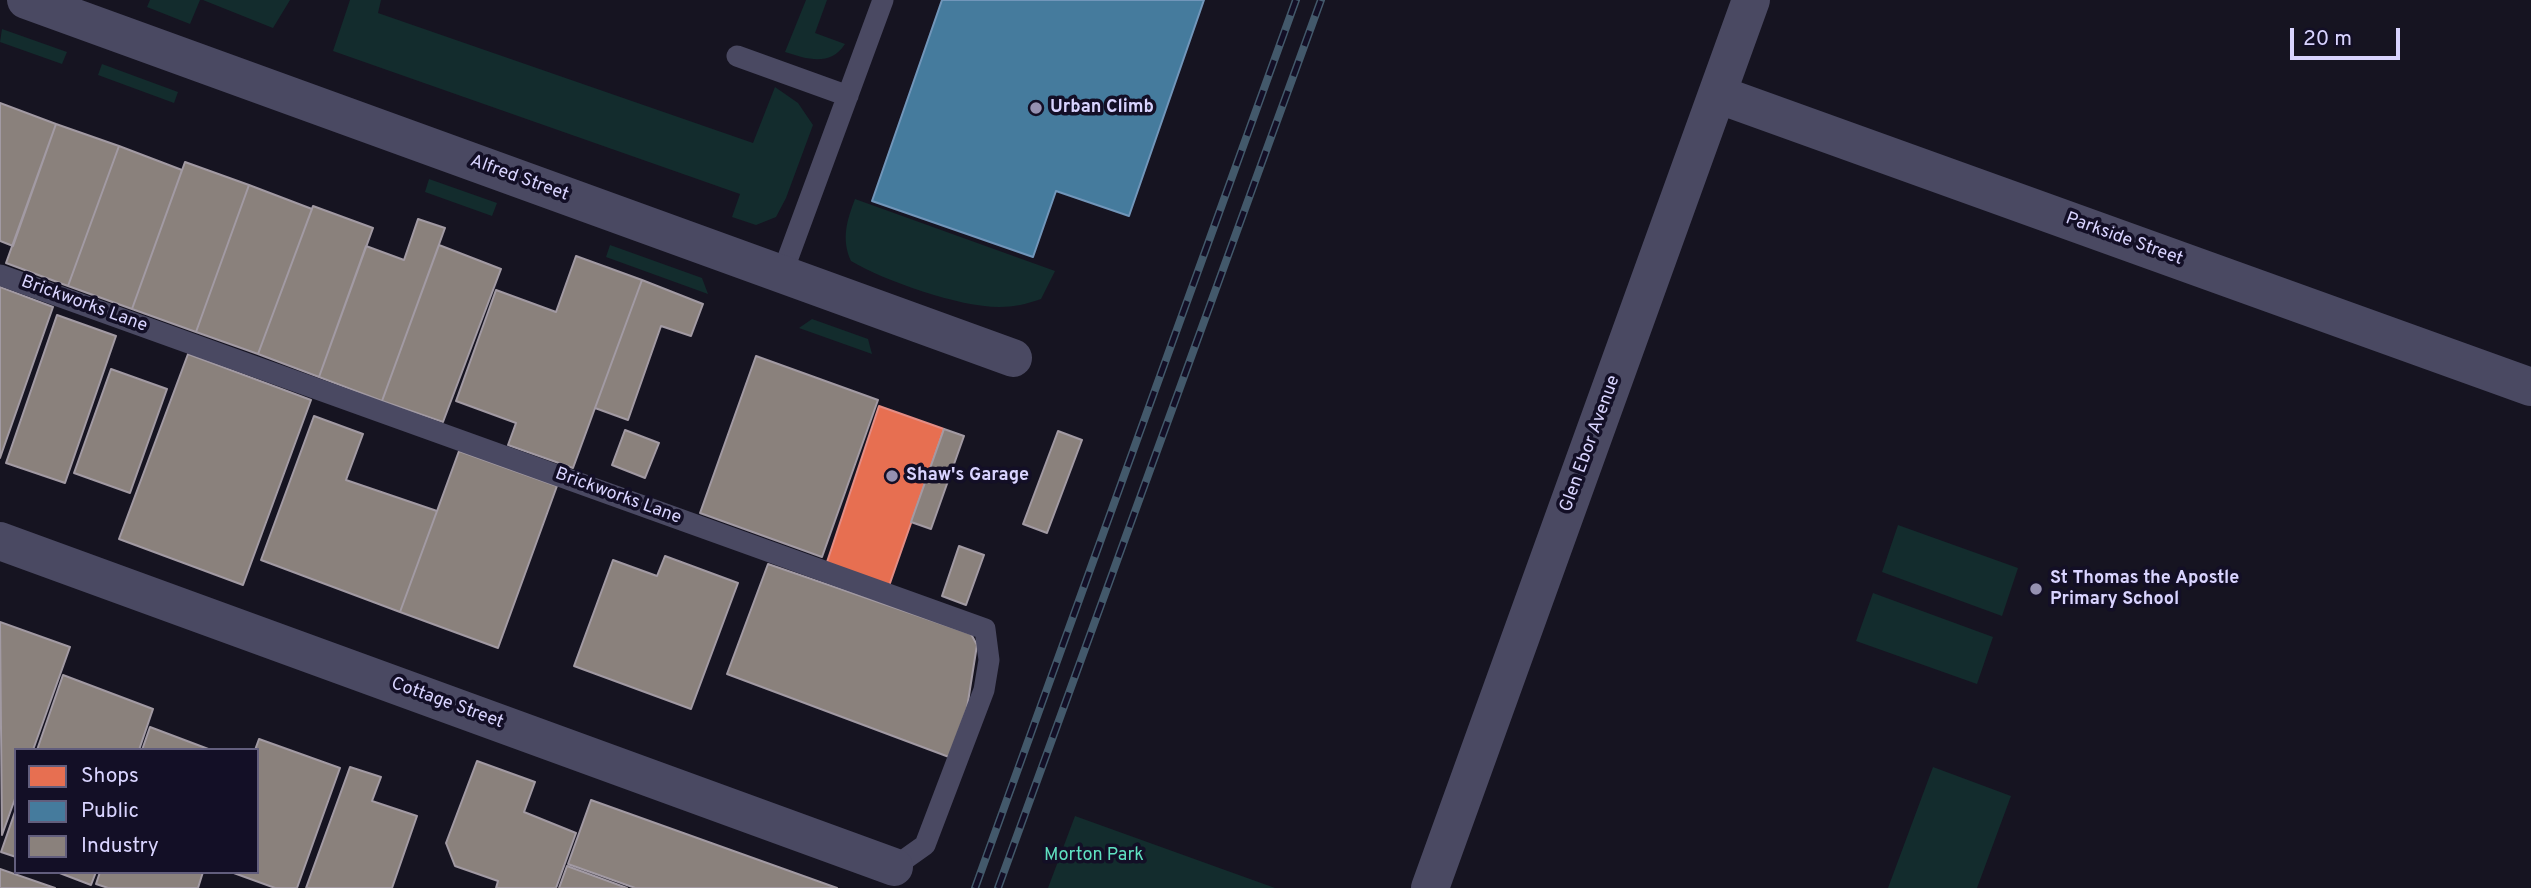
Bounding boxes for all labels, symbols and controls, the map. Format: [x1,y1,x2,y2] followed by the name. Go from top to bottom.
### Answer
[2293,14,2403,58] scale bar
[2303,26,2352,53] text: 20 m
[1050,97,1154,119] place label: Urban Climb
[1028,100,1044,116] marker: Urban Climb
[467,151,571,207] street label: Alfred Street
[2062,209,2186,271] street label: Parkside Street
[18,272,150,338] street label: Brickworks Lane
[1556,373,1626,515] street label: Glen Ebor Avenue
[552,464,684,530] street label: Brickworks Lane
[906,465,1029,487] place label: Shaw's Garage
[884,468,900,484] marker: Shaw's Garage
[2050,568,2239,610] place label: St Thomas the Apostle Primary School
[2028,581,2044,597] marker: St Thomas the Apostle Primary School
[388,674,506,734] street label: Cottage Street
[14,748,259,874] legend
[81,763,139,790] text: Shops
[81,798,139,825] text: Public
[81,833,159,860] text: Industry
[1044,845,1144,867] park label: Morton Park

